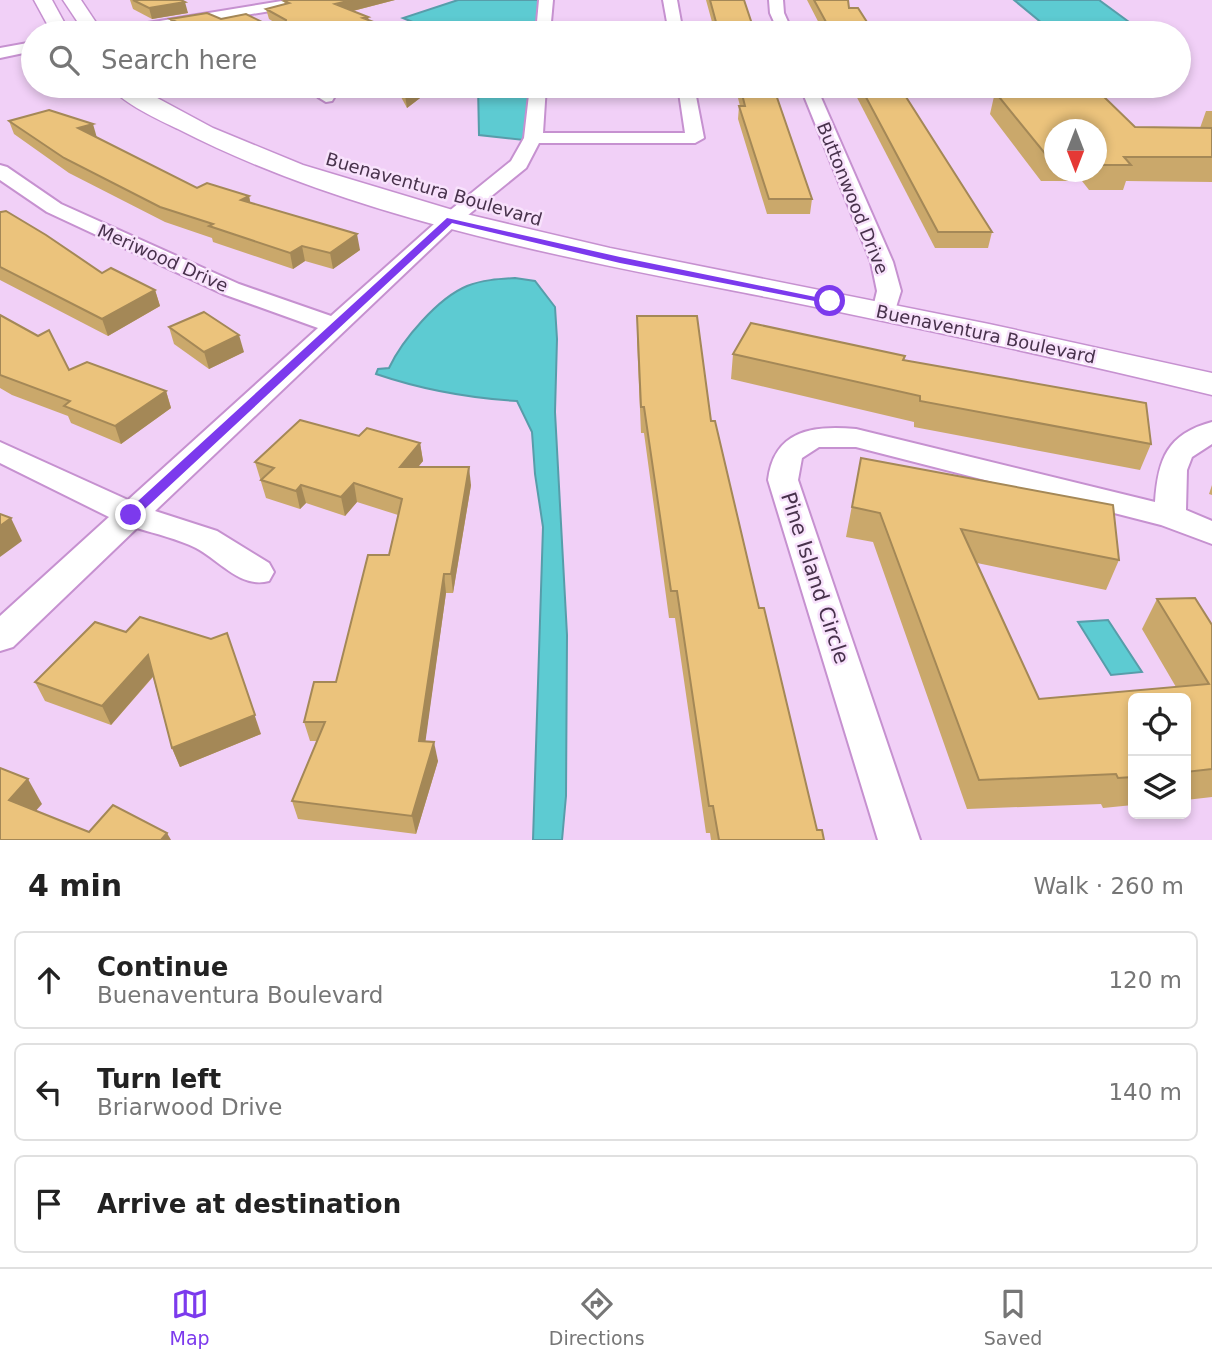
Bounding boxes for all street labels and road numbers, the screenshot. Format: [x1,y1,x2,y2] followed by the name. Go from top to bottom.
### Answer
[813,119,893,277] street label: Buttonwood Drive
[323,148,545,230] street label: Buenaventura Boulevard
[94,220,232,296] street label: Meriwood Drive
[874,300,1098,368] street label: Buenaventura Boulevard
[776,489,854,667] street label: Pine Island Circle

